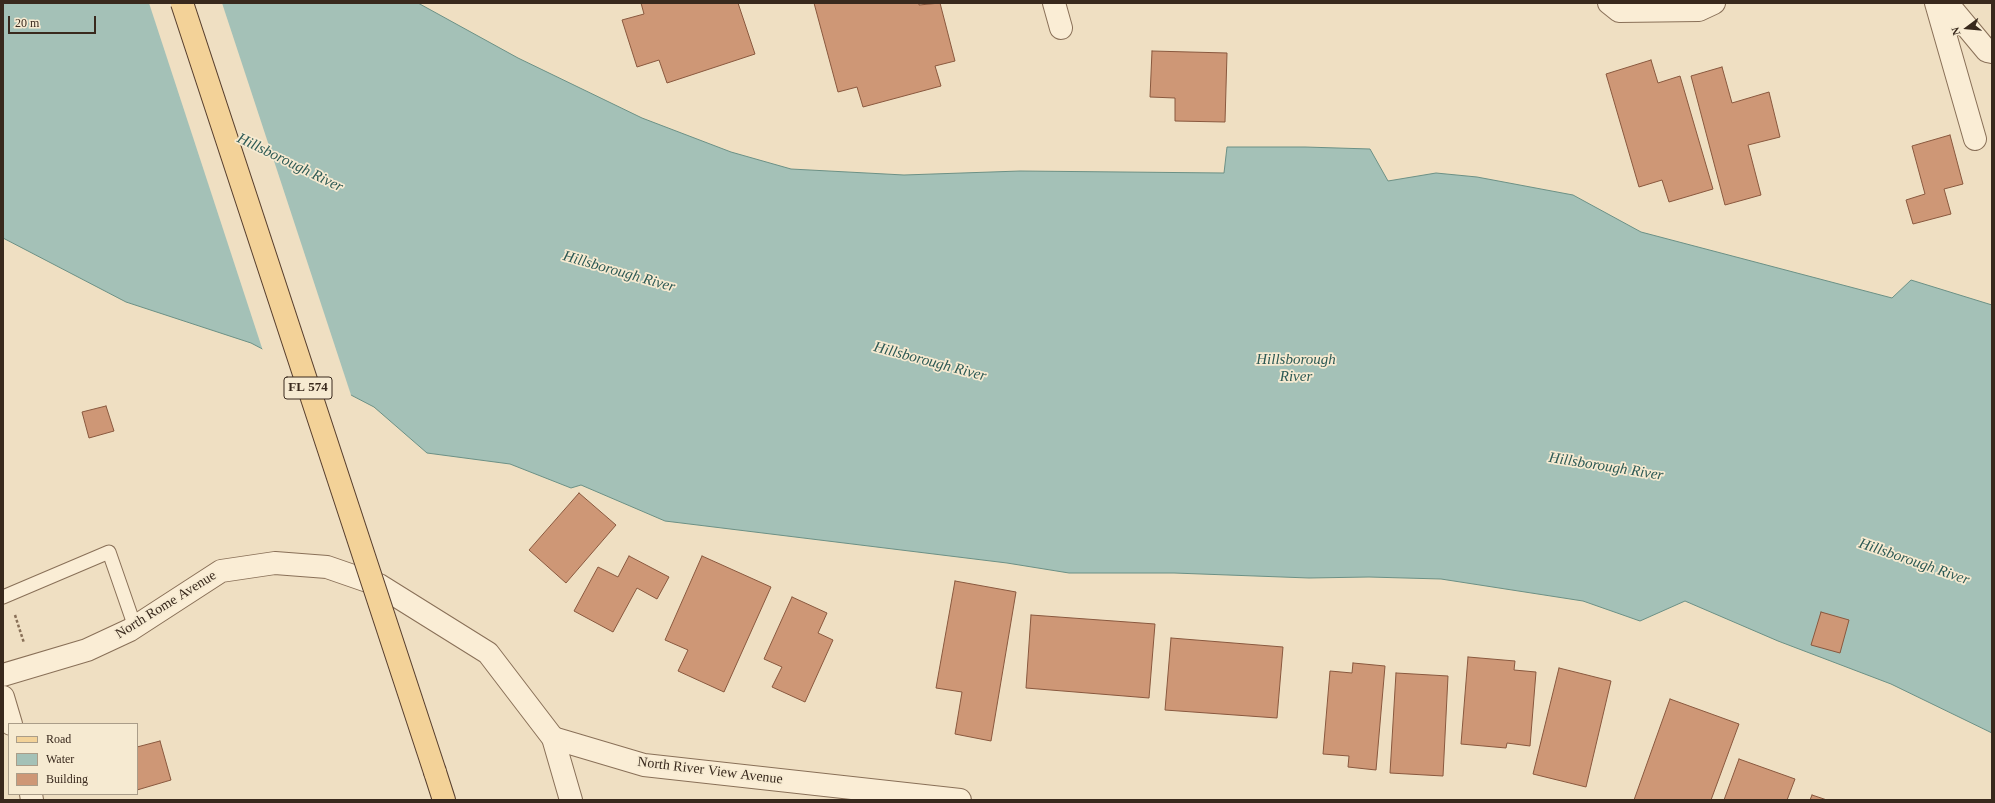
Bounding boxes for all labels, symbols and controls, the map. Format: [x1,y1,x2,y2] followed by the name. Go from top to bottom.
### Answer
[10,8,98,34] scale bar
[1947,8,1987,48] north arrow
[15,16,39,30] text: 20 m
[1949,26,1962,37] text: N
[234,130,346,196] water label: Hillsborough River
[561,247,677,297] water label: Hillsborough River
[872,338,988,386] water label: Hillsborough River
[1256,351,1336,386] water label: Hillsborough River
[284,377,332,399] road number: FL 574
[1547,449,1665,485] water label: Hillsborough River
[1856,535,1972,589] water label: Hillsborough River
[113,567,219,643] street label: North Rome Avenue
[8,723,138,795] legend
[46,732,71,746] text: Road
[46,752,74,766] text: Water
[636,754,784,788] street label: North River View Avenue
[46,772,88,786] text: Building

